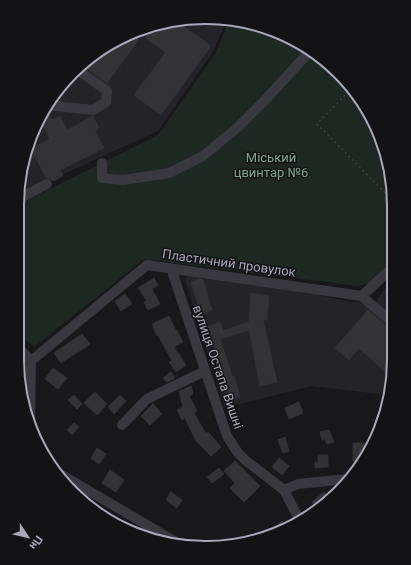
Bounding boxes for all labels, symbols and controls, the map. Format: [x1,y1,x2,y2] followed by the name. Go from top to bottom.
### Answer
[234,150,308,180] park label: Міський цвинтар №6
[161,246,297,280] street label: Пластичний провулок
[190,303,246,431] street label: вулиця Остапа Вишні
[8,517,48,557] north arrow
[26,533,45,552] text: Пн

